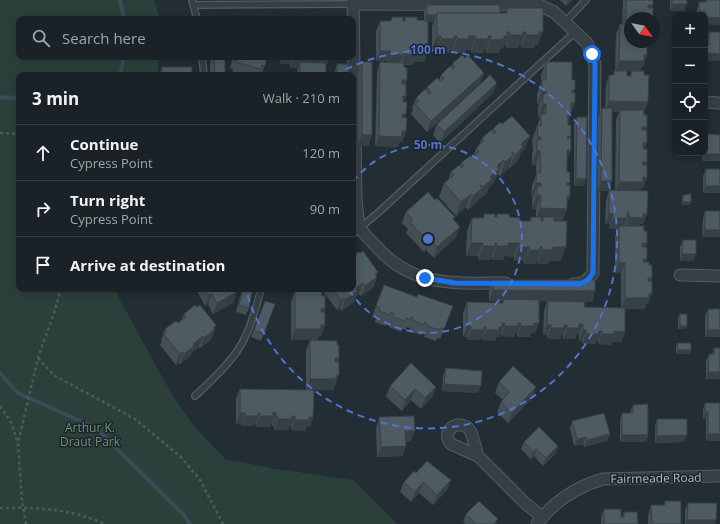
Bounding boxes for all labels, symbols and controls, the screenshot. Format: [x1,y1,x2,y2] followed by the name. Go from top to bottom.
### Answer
[624,12,660,48] north arrow
[672,12,708,156] map controls
[672,12,708,48] button: +
[16,16,356,60] search box
[30,27,52,49] icon: search
[62,28,146,48] text: Search here
[410,41,446,58] text: 100 m
[583,45,601,63] route start
[672,48,708,84] button: −
[672,84,708,120] button: locate
[32,87,79,110] text: 3 min
[263,89,340,107] text: Walk · 210 m
[672,120,708,156] button: layers
[70,134,138,154] text: Continue
[414,136,442,153] text: 50 m
[32,142,54,164] icon: ahead
[302,144,340,162] text: 120 m
[70,154,153,172] text: Cypress Point
[70,190,145,210] text: Turn right
[32,198,54,220] icon: right
[310,200,340,218] text: 90 m
[70,210,153,228] text: Cypress Point
[421,232,435,246] centre of rings
[32,254,54,276] icon: arrive
[70,255,225,275] text: Arrive at destination
[416,269,434,287] route end
[60,419,121,450] park label: Arthur K. Draut Park
[610,469,702,487] street label: Fairmeade Road

